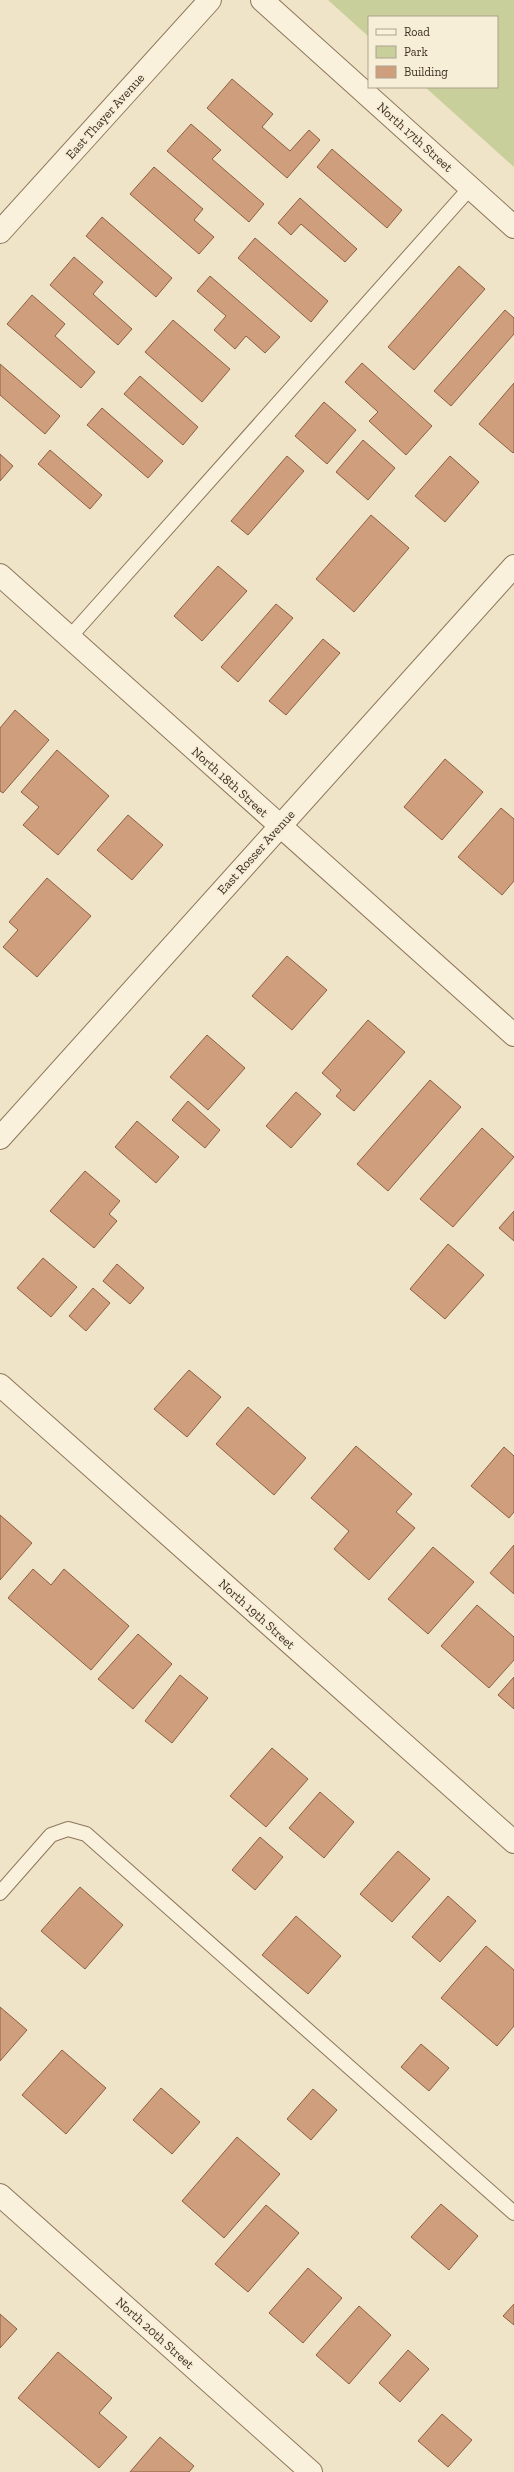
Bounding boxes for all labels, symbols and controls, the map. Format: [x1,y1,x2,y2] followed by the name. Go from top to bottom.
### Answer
[368,16,498,88] legend
[404,25,430,39] text: Road
[404,45,429,59] text: Park
[404,65,448,79] text: Building
[63,70,147,162] street label: East Thayer Avenue
[374,99,456,175] street label: North 17th Street
[189,744,271,820] street label: North 18th Street
[214,807,298,897] street label: East Rosser Avenue
[216,1576,298,1652] street label: North 19th Street
[113,2294,197,2372] street label: North 20th Street

